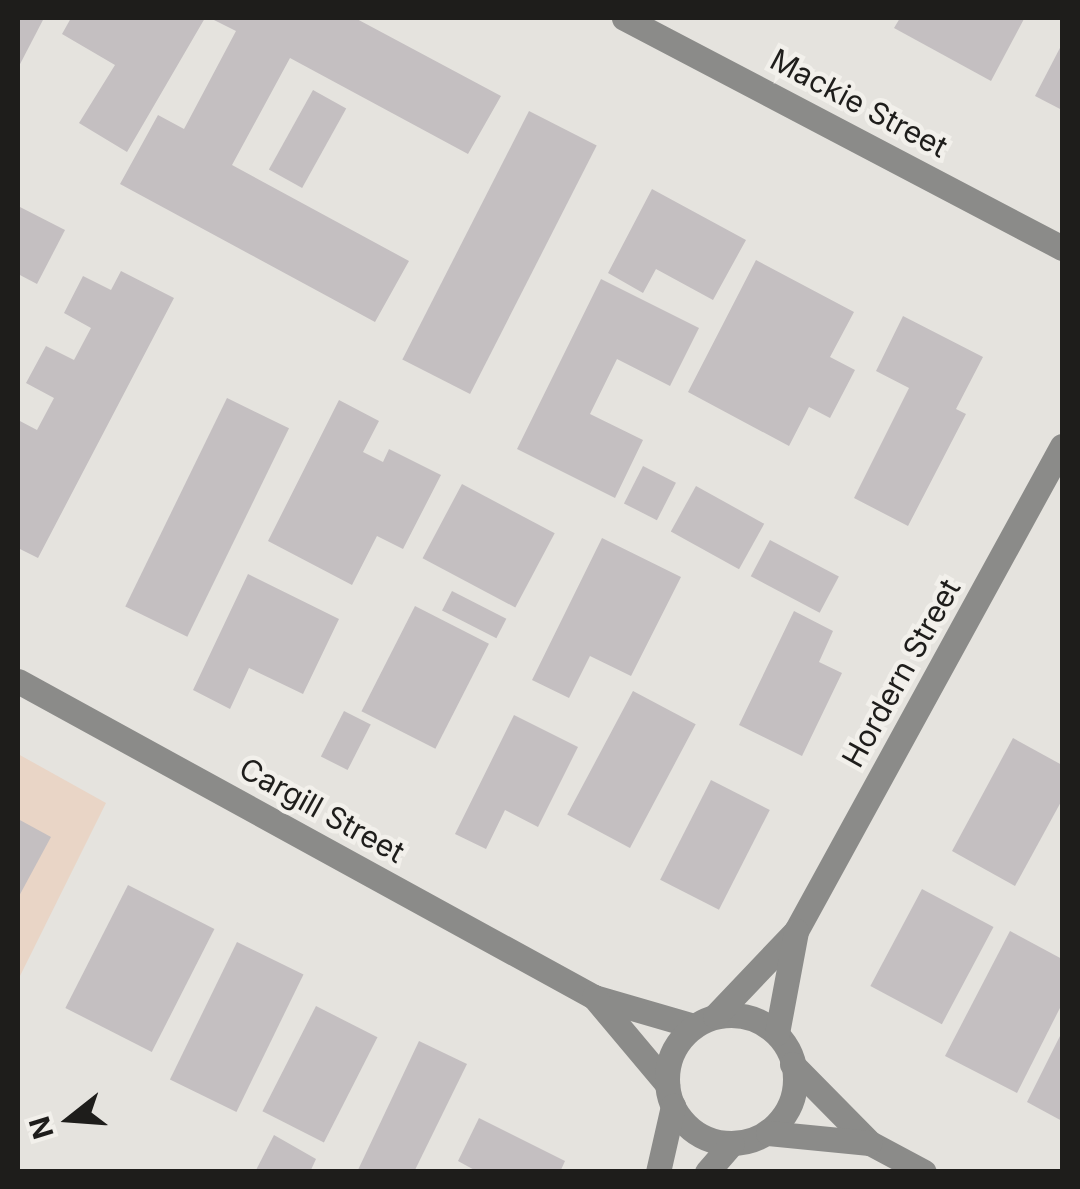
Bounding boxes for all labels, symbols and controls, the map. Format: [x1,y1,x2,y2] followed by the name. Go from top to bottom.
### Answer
[764,41,954,165] street label: Mackie Street
[834,573,968,773] street label: Hordern Street
[233,750,411,870] street label: Cargill Street
[20,1069,120,1169] north arrow
[22,1113,61,1143] text: N

